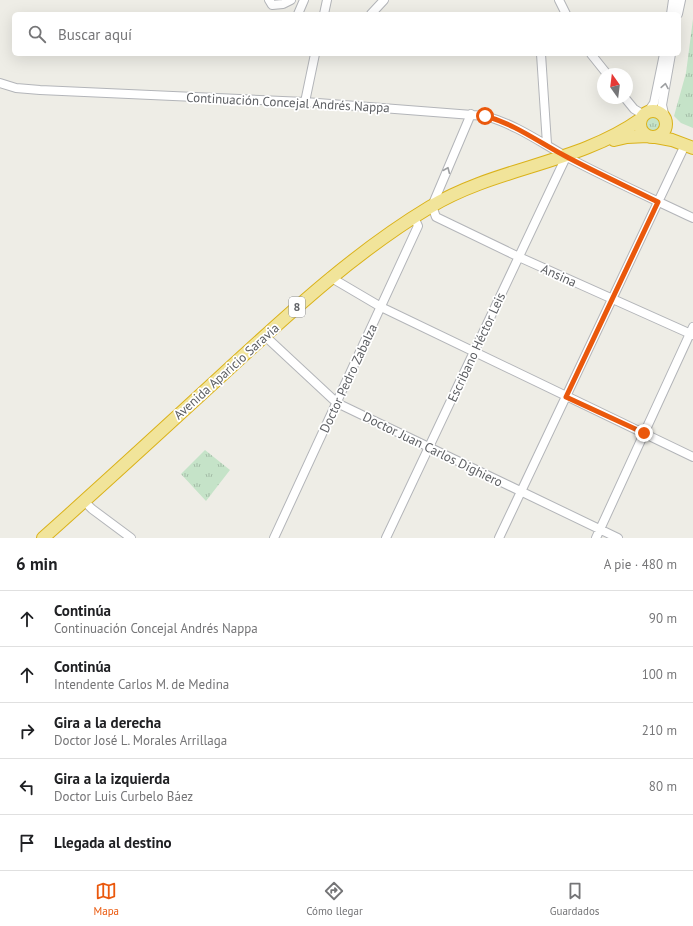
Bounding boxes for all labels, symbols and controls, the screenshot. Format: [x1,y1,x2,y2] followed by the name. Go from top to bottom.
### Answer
[12,12,681,56] search box
[26,23,48,45] icon: search
[58,25,132,44] text: Buscar aquí
[597,68,633,104] north arrow
[661,83,669,89] one-way arrow
[186,89,390,116] street label: Continuación Concejal Andrés Nappa
[476,107,494,125] route start
[442,167,450,175] one-way arrow
[538,260,579,291] street label: Ansina
[444,290,509,405] street label: Escribano Héctor Leis
[289,297,305,317] road number: 8
[170,319,283,423] street label: Avenida Aparicio Saravia
[316,321,381,435] street label: Doctor Pedro Zabalza
[360,408,506,491] street label: Doctor Juan Carlos Dighiero
[635,424,653,442] route end
[16,553,57,575] text: 6 min
[604,556,677,573] text: A pie · 480 m
[54,601,111,620] text: Continúa
[16,608,38,630] icon: ahead
[649,610,677,627] text: 90 m
[54,620,258,637] text: Continuación Concejal Andrés Nappa
[54,657,111,676] text: Continúa
[16,664,38,686] icon: ahead
[642,666,677,683] text: 100 m
[54,676,229,693] text: Intendente Carlos M. de Medina
[54,713,161,732] text: Gira a la derecha
[16,720,38,742] icon: right
[642,722,677,739] text: 210 m
[54,732,227,749] text: Doctor José L. Morales Arrillaga
[54,769,170,788] text: Gira a la izquierda
[16,776,38,798] icon: left
[649,778,677,795] text: 80 m
[54,788,193,805] text: Doctor Luis Curbelo Báez
[16,832,38,854] icon: arrive
[54,833,172,852] text: Llegada al destino
[94,880,119,918] tab: Mapa
[306,880,363,918] tab: Cómo llegar
[550,880,599,918] tab: Guardados

